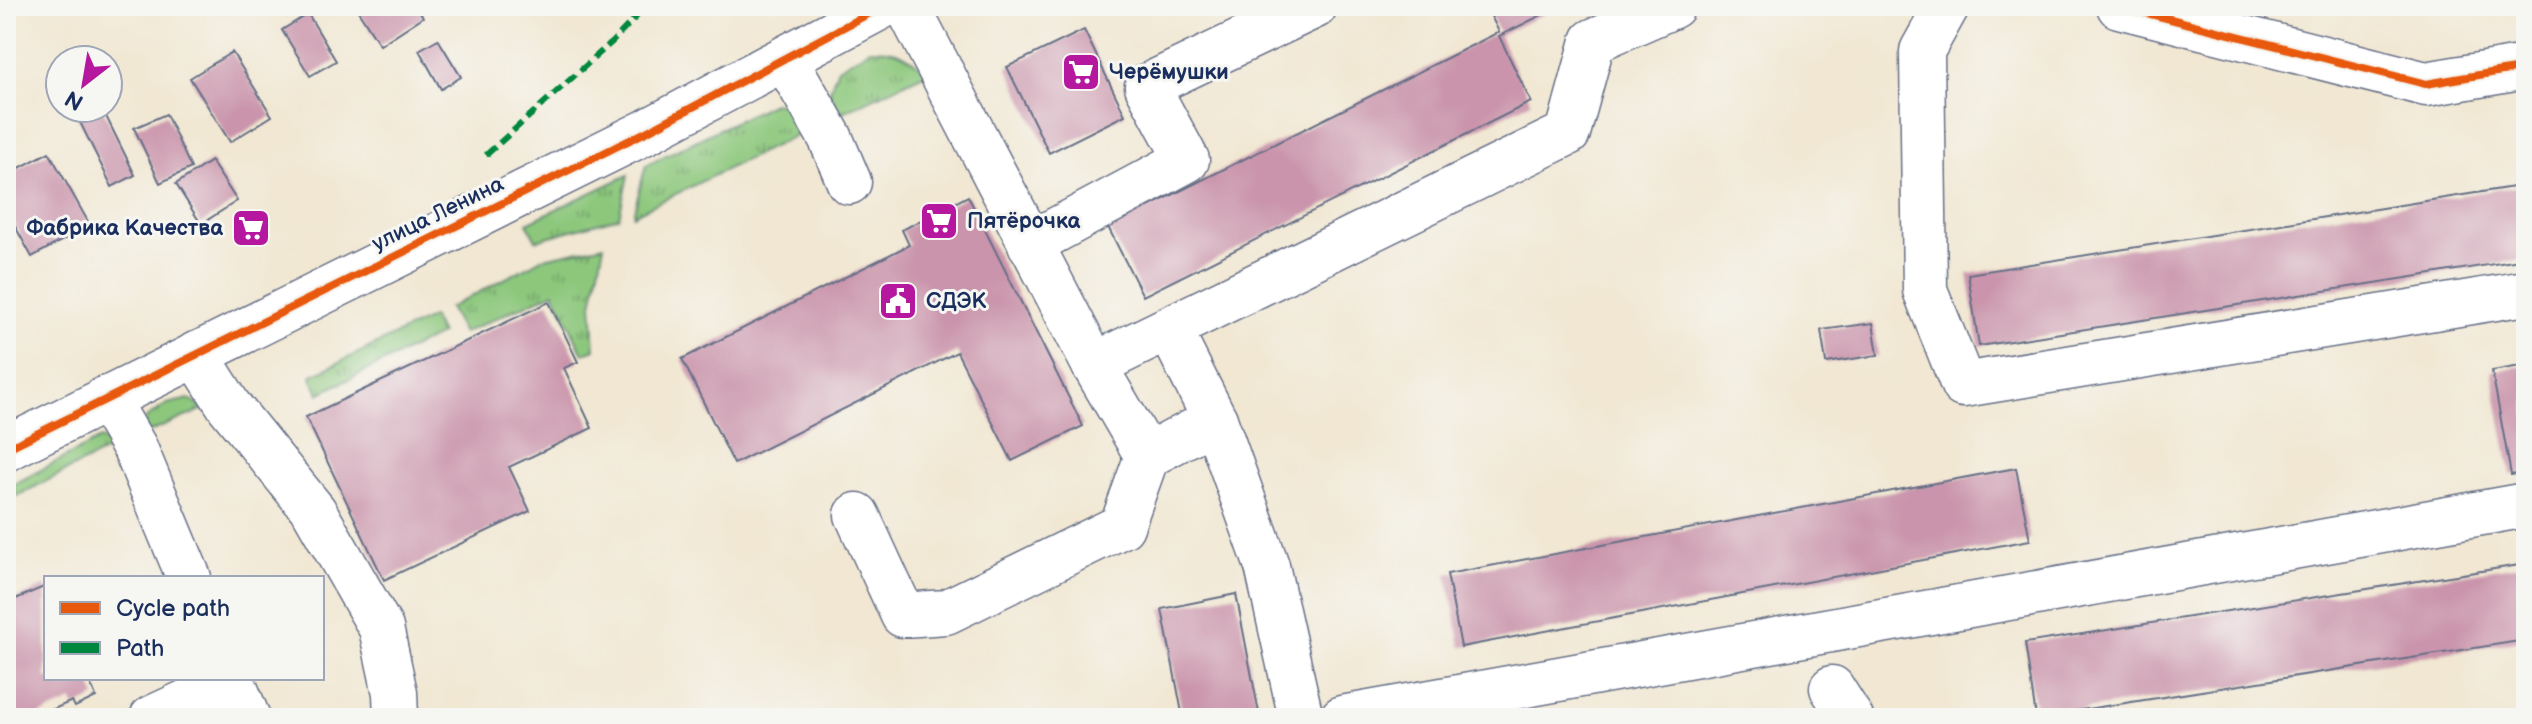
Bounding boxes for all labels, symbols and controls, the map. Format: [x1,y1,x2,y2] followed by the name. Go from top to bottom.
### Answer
[44,44,124,124] north arrow
[1060,51,1102,93] supermarket icon: Черёмушки
[1109,59,1229,86] place label: Черёмушки
[60,84,89,116] text: N
[368,170,508,258] street label: улица Ленина
[918,200,960,242] supermarket icon: Пятёрочка
[230,207,272,249] supermarket icon: Фабрика Качества
[967,208,1081,235] place label: Пятёрочка
[27,215,223,242] place label: Фабрика Качества
[877,280,919,322] public building icon: СДЭК
[926,288,986,315] place label: СДЭК
[44,576,324,680] legend
[116,594,230,623] text: Cycle path
[116,634,164,663] text: Path

